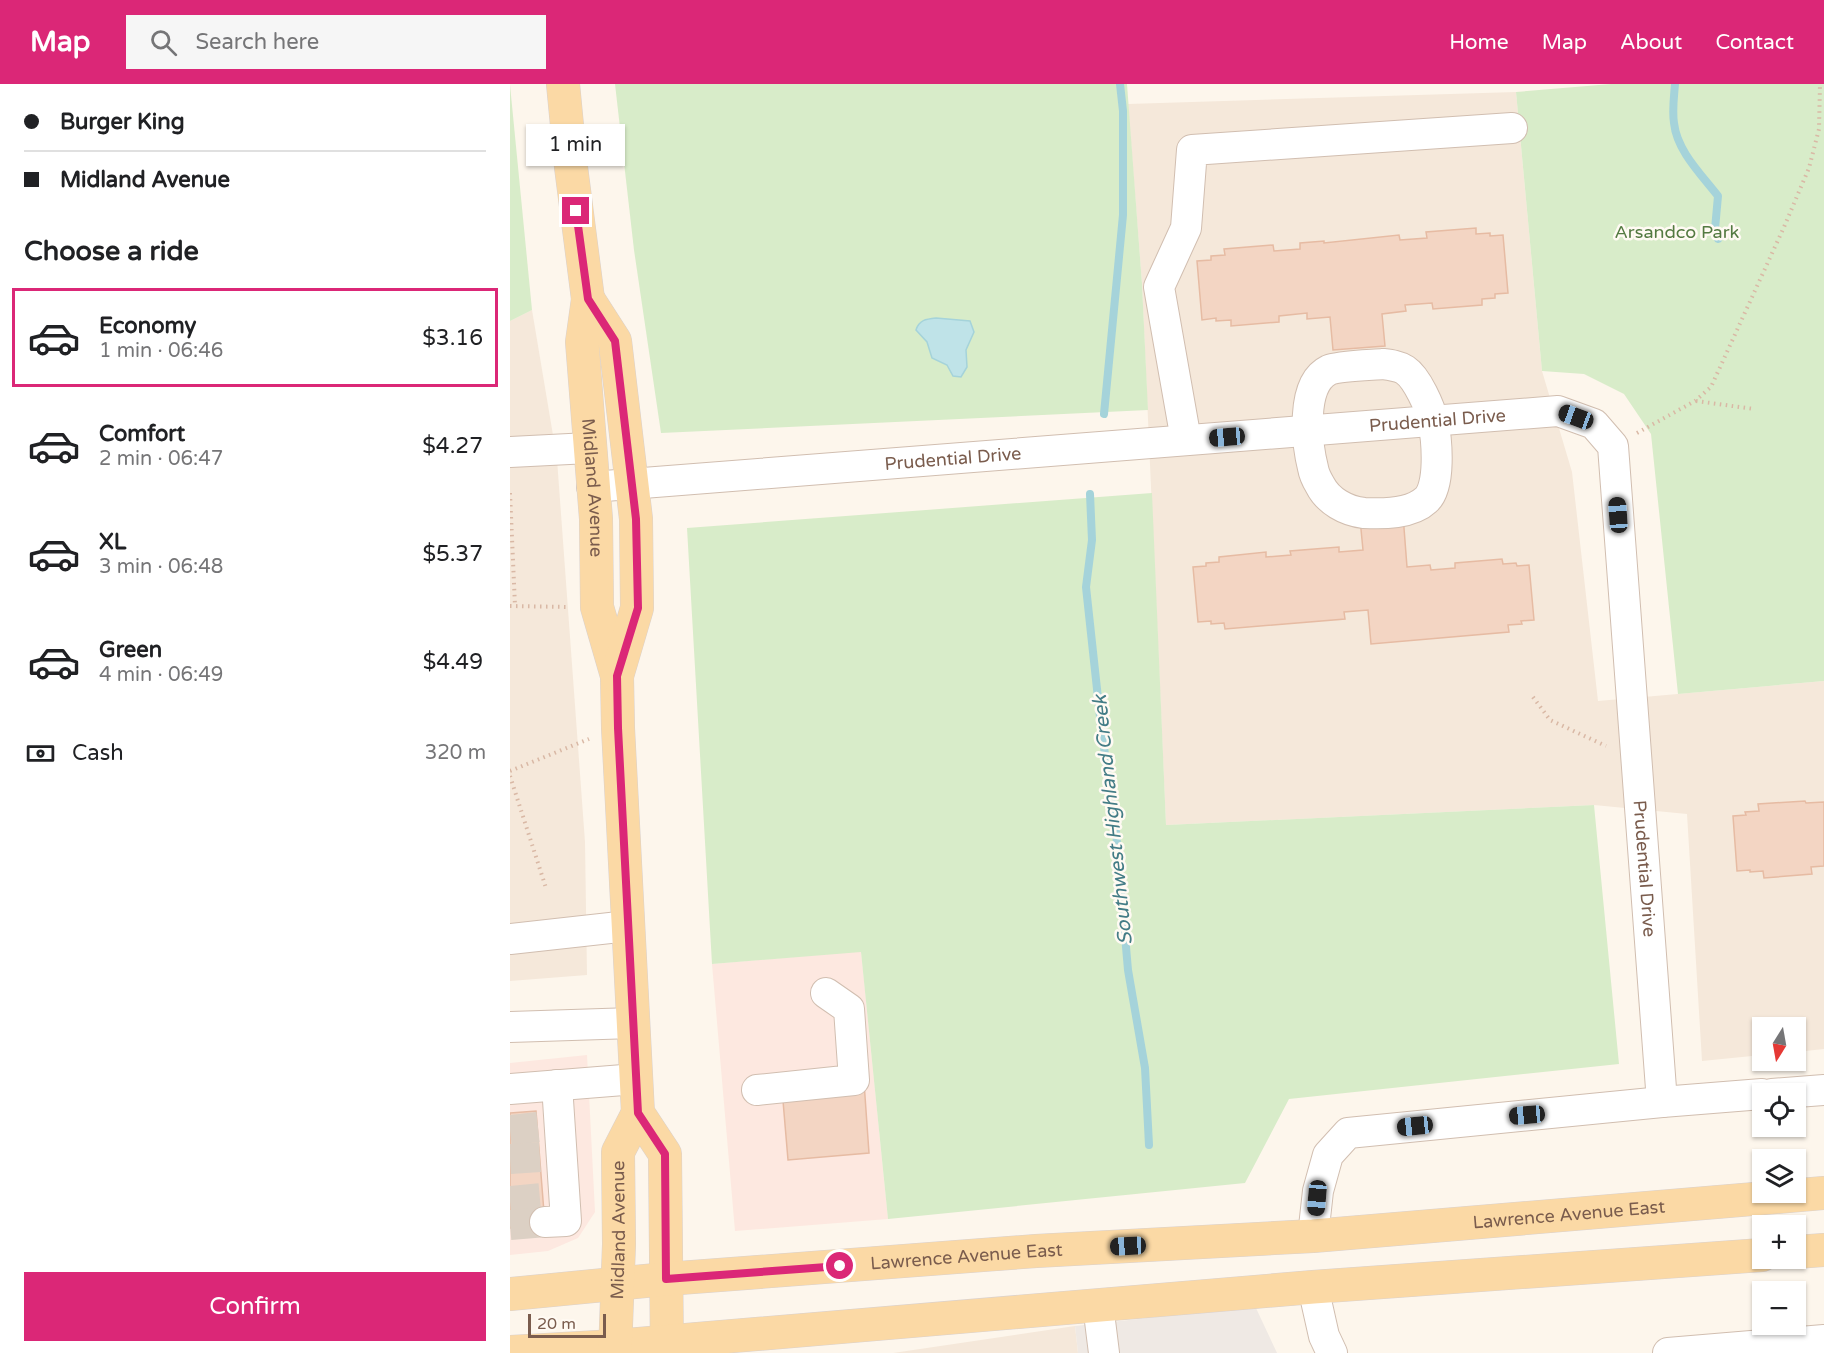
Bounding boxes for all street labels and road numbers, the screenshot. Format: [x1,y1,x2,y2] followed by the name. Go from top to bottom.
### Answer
[1368,404,1507,437] street label: Prudential Drive
[577,417,607,557] street label: Midland Avenue
[884,442,1022,475] street label: Prudential Drive
[1628,799,1661,938] street label: Prudential Drive
[606,1160,630,1300] street label: Midland Avenue
[1472,1195,1666,1234] street label: Lawrence Avenue East
[869,1239,1063,1275] street label: Lawrence Avenue East

